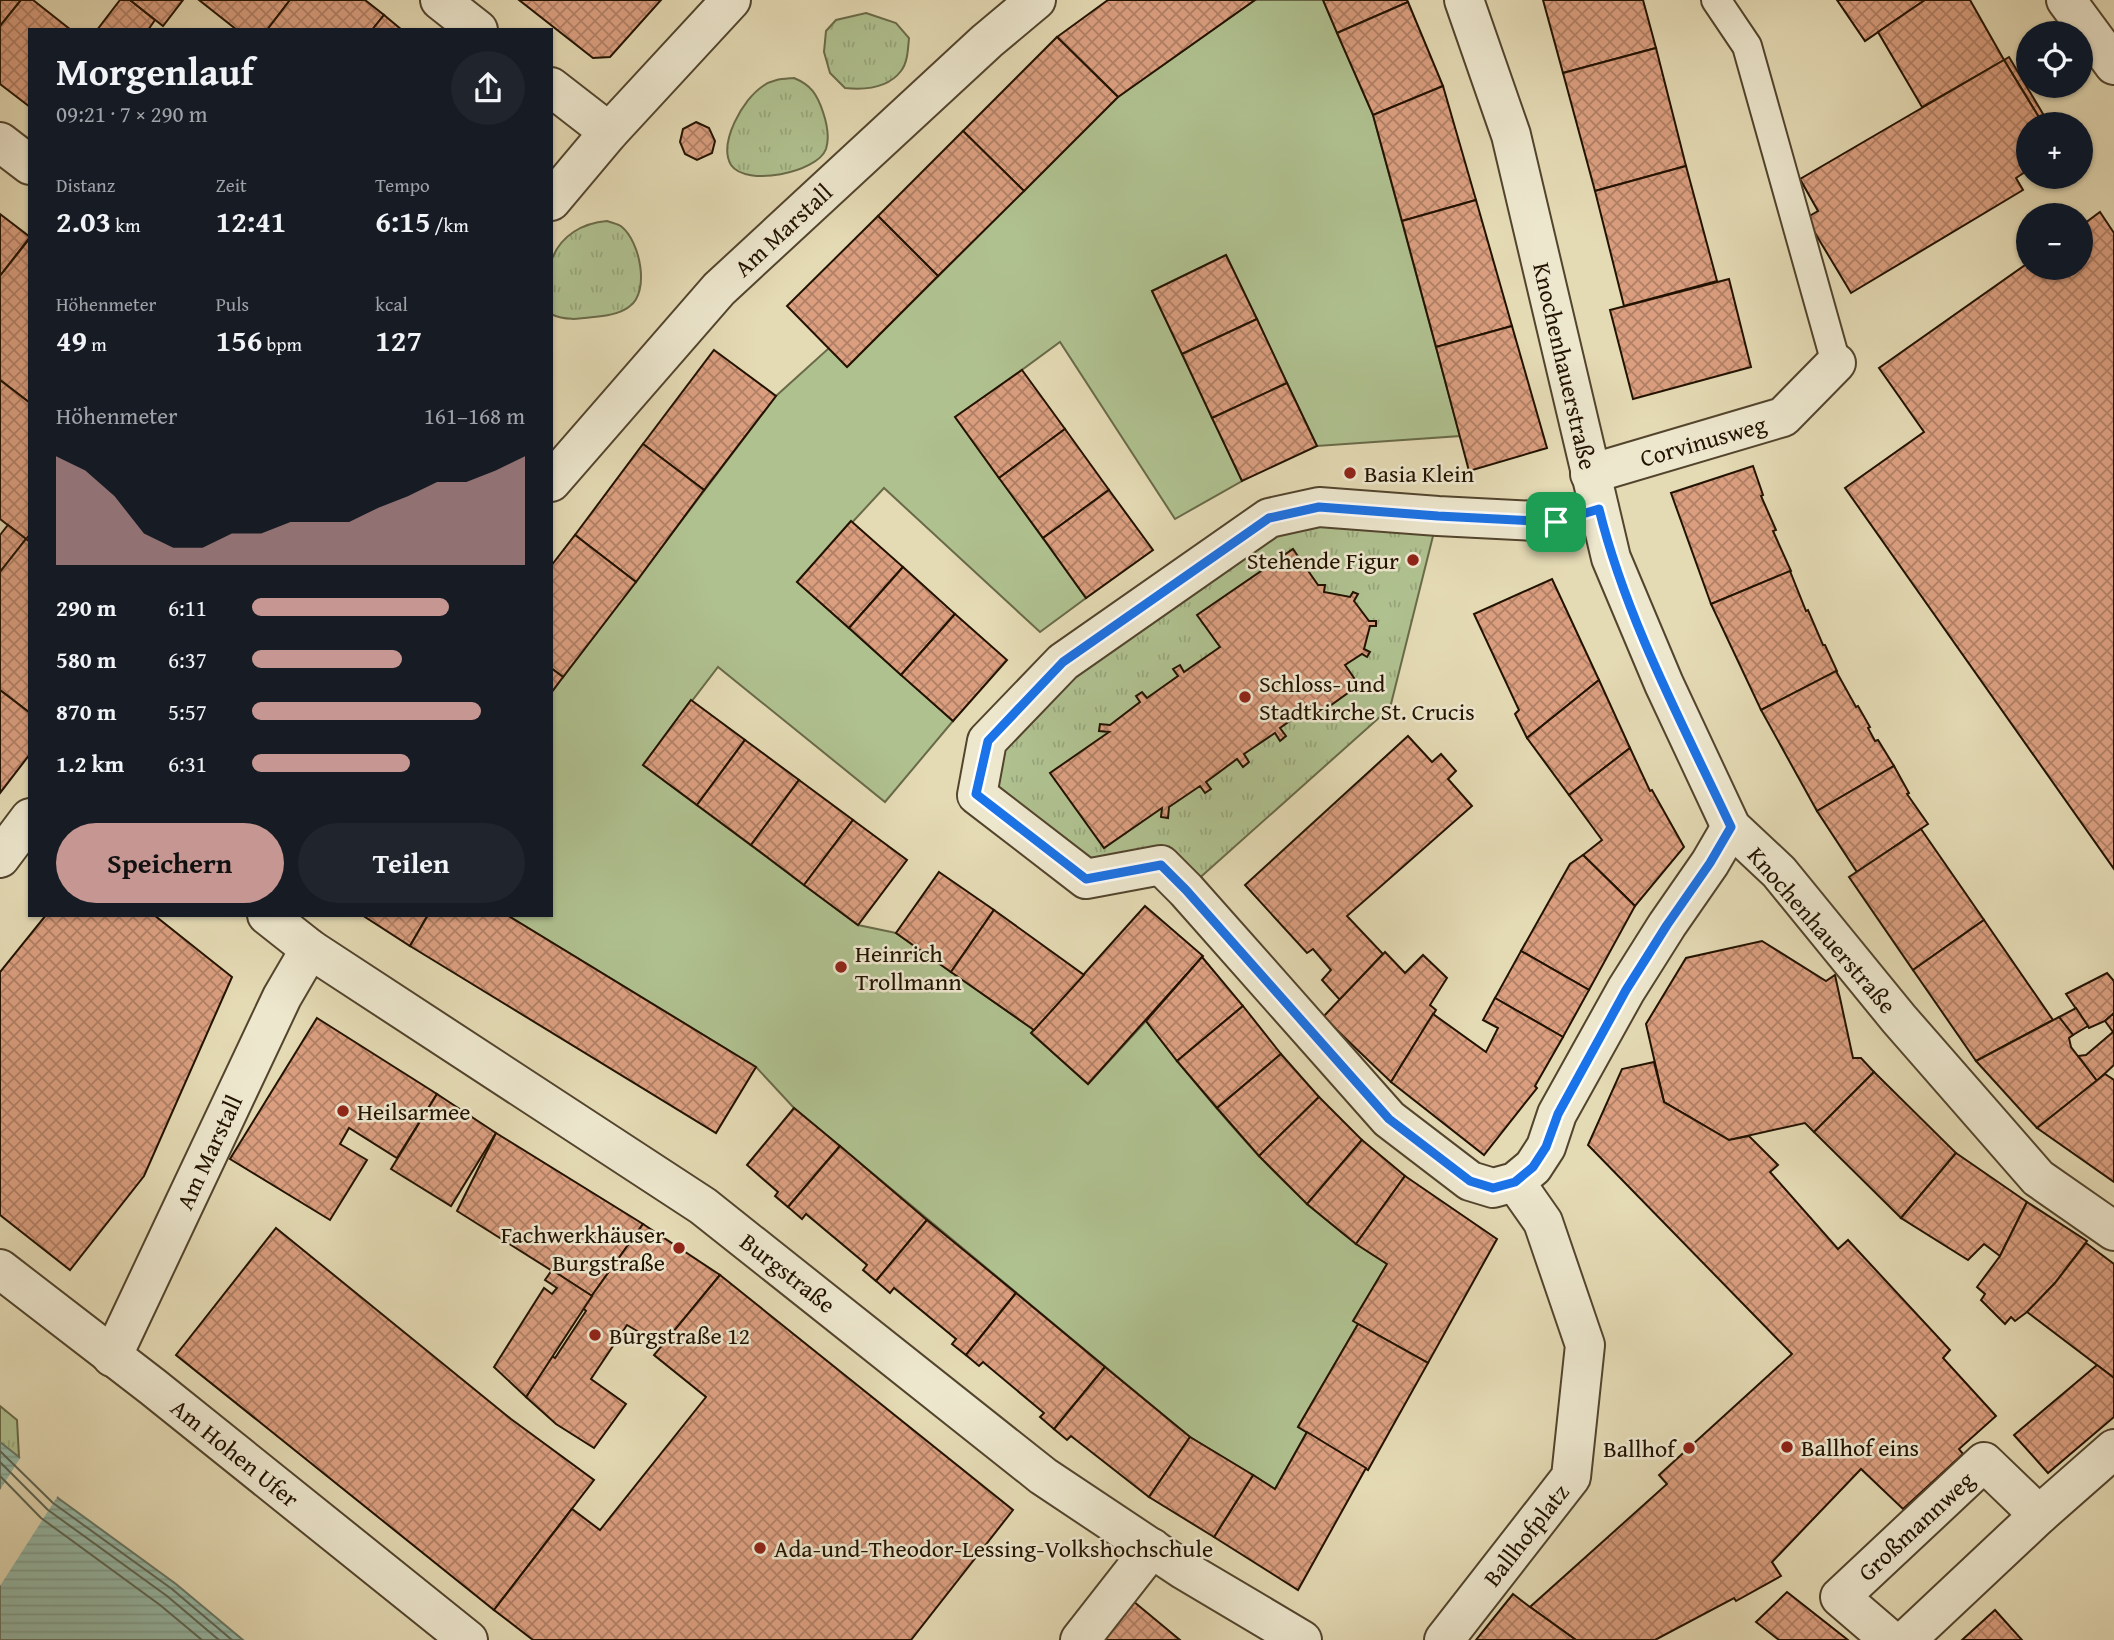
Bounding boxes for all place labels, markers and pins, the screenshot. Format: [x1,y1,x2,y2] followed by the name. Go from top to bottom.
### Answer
[1364,456,1475,491] place label: Basia Klein
[1342,465,1358,481] marker: Basia Klein
[1526,492,1586,552] pin
[1247,543,1399,578] place label: Stehende Figur
[1405,552,1421,568] marker: Stehende Figur
[1259,666,1475,729] place label: Schloss- und Stadtkirche St. Crucis
[1237,689,1253,705] marker: Schloss- und Stadtkirche St. Crucis
[855,936,962,999] place label: Heinrich Trollmann
[833,959,849,975] marker: Heinrich Trollmann
[357,1094,471,1129] place label: Heilsarmee
[335,1103,351,1119] marker: Heilsarmee
[501,1217,665,1280] place label: Fachwerkhäuser Burgstraße
[671,1240,687,1256] marker: Fachwerkhäuser Burgstraße
[609,1318,750,1353] place label: Burgstraße 12
[587,1327,603,1343] marker: Burgstraße 12
[1801,1430,1919,1465] place label: Ballhof eins
[1603,1431,1677,1466] place label: Ballhof
[1779,1439,1795,1455] marker: Ballhof eins
[1681,1440,1697,1456] marker: Ballhof
[774,1531,1213,1566] place label: Ada-und-Theodor-Lessing-Volkshochschule
[752,1540,768,1556] marker: Ada-und-Theodor-Lessing-Volkshochschule

